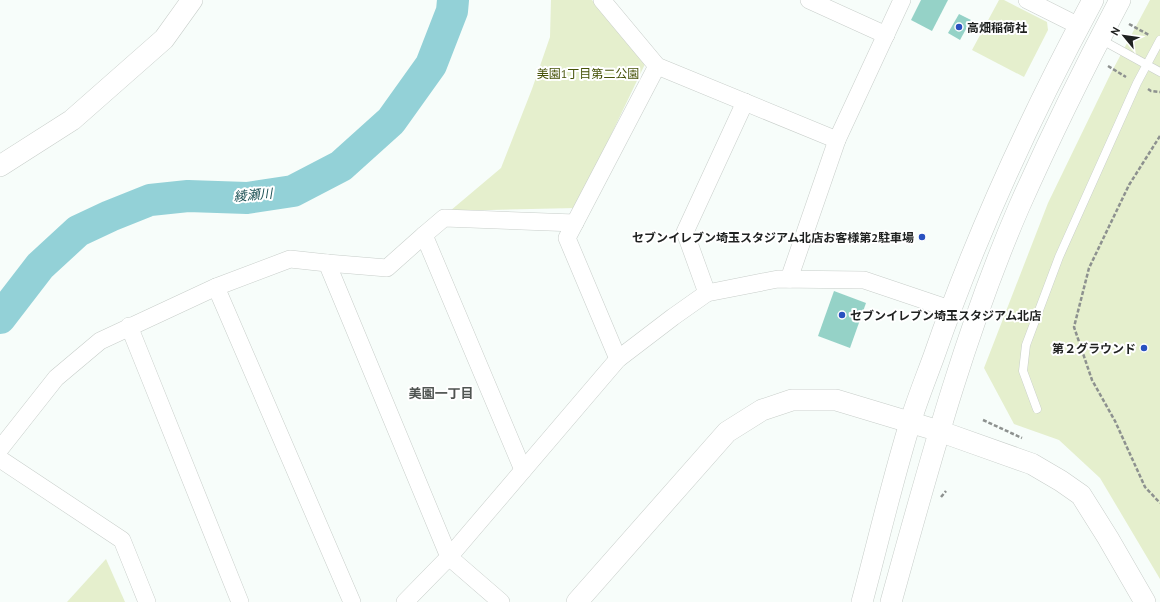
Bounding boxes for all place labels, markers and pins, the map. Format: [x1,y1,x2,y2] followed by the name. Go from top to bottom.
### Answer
[967,20,1027,35] place label: 高畑稲荷社
[954,22,964,32] marker: 高畑稲荷社
[632,230,914,245] place label: セブンイレブン埼玉スタジアム北店お客様第2駐車場
[917,232,927,242] marker: セブンイレブン埼玉スタジアム北店お客様第2駐車場
[850,308,1041,323] place label: セブンイレブン埼玉スタジアム北店
[837,310,847,320] marker: セブンイレブン埼玉スタジアム北店
[1052,341,1136,356] place label: 第２グラウンド
[1139,343,1149,353] marker: 第２グラウンド

